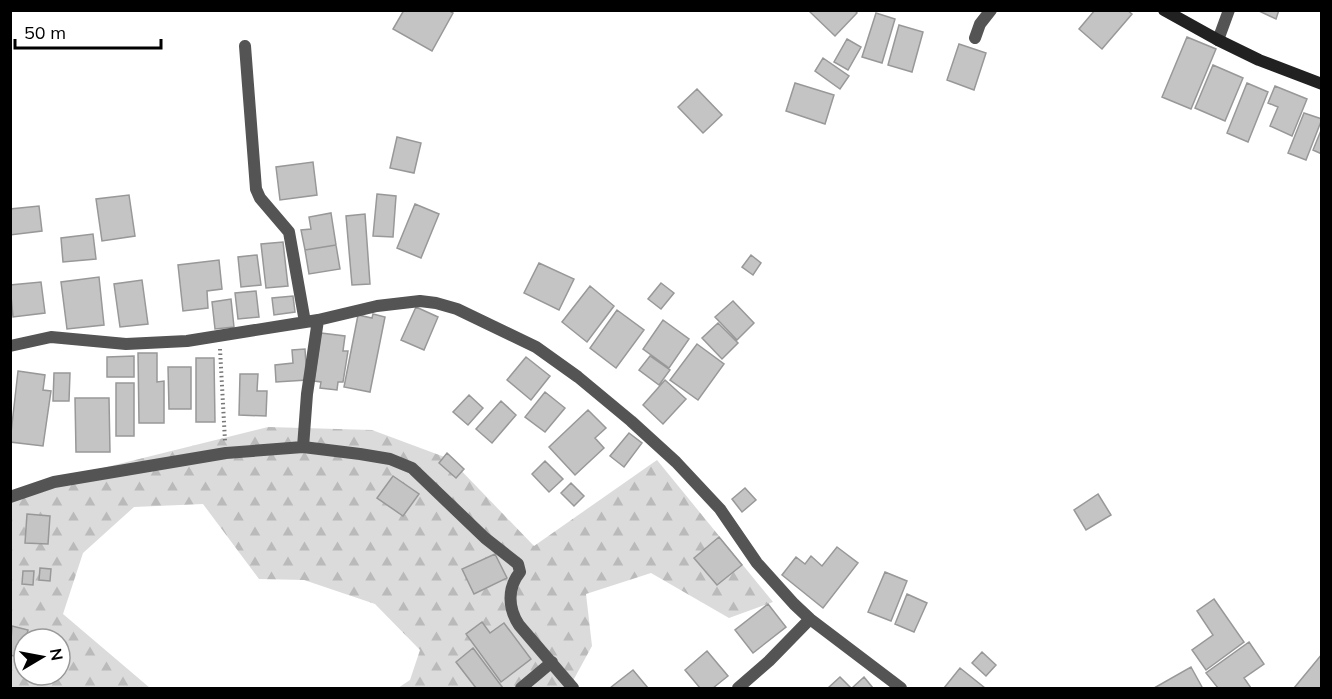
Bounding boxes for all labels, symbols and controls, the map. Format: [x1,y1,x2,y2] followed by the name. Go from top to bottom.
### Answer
[15,12,160,50] scale bar
[24,21,66,44] text: 50 m
[12,627,72,687] north arrow
[46,647,68,662] text: N

